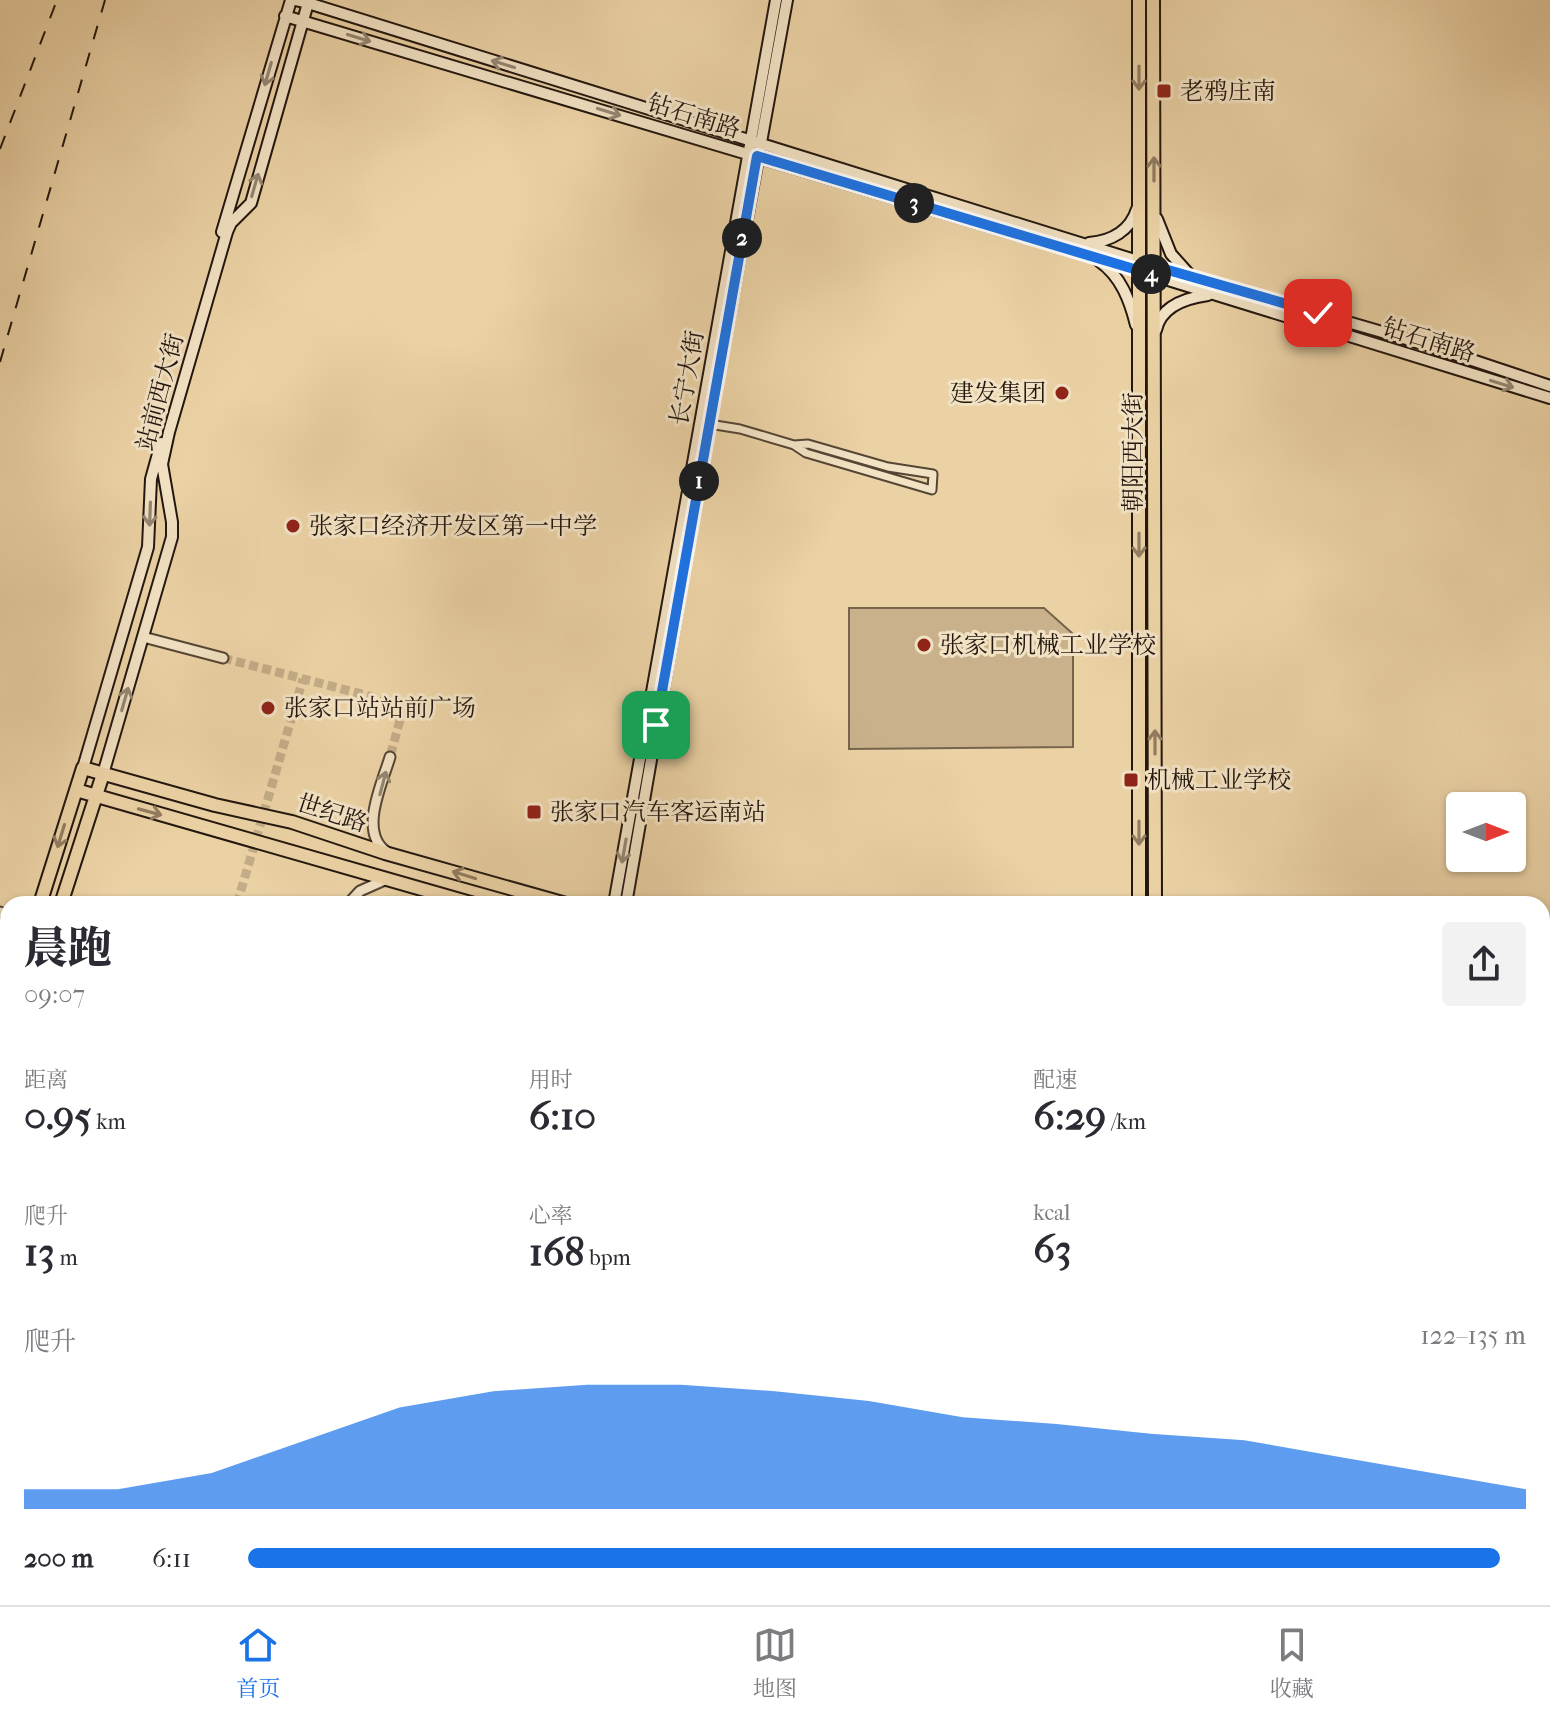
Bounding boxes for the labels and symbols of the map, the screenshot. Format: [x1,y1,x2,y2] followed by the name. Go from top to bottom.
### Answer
[346,31,372,46] one-way arrow
[491,56,517,71] one-way arrow
[260,61,275,87] one-way arrow
[1131,64,1147,91] one-way arrow
[1180,77,1276,105] place label: 老鸦庄南
[1155,82,1173,100] marker: 老鸦庄南
[644,89,744,143] street label: 钻石南路
[595,105,621,120] one-way arrow
[1146,156,1162,183] one-way arrow
[249,173,264,199] one-way arrow
[894,183,934,223] pin: 3
[722,218,762,258] pin: 2
[1131,254,1171,294] pin: 4
[1284,279,1352,347] pin
[1379,313,1479,367] street label: 钻石南路
[665,328,709,428] street label: 长宁大街
[131,330,189,454] street label: 站前西大街
[1490,377,1515,392] one-way arrow
[950,379,1046,407] place label: 建发集团
[1053,384,1071,402] marker: 建发集团
[1119,392,1147,512] street label: 朝阳西大街
[679,461,719,501] pin: 1
[143,500,158,527] one-way arrow
[309,512,597,540] place label: 张家口经济开发区第一中学
[284,517,302,535] marker: 张家口经济开发区第一中学
[1131,531,1147,558] one-way arrow
[940,631,1156,659] place label: 张家口机械工业学校
[915,636,933,654] marker: 张家口机械工业学校
[118,687,133,713] one-way arrow
[622,691,690,759] pin
[284,694,476,722] place label: 张家口站站前广场
[259,699,277,717] marker: 张家口站站前广场
[1147,729,1163,756] one-way arrow
[1147,766,1291,794] place label: 机械工业学校
[376,771,391,797] one-way arrow
[1122,771,1140,789] marker: 机械工业学校
[293,789,371,837] street label: 世纪路
[1446,792,1526,872] north arrow
[550,798,766,826] place label: 张家口汽车客运南站
[525,803,543,821] marker: 张家口汽车客运南站
[137,805,163,820] one-way arrow
[1131,819,1147,846] one-way arrow
[53,823,67,848] one-way arrow
[615,838,630,863] one-way arrow
[452,867,477,881] one-way arrow

